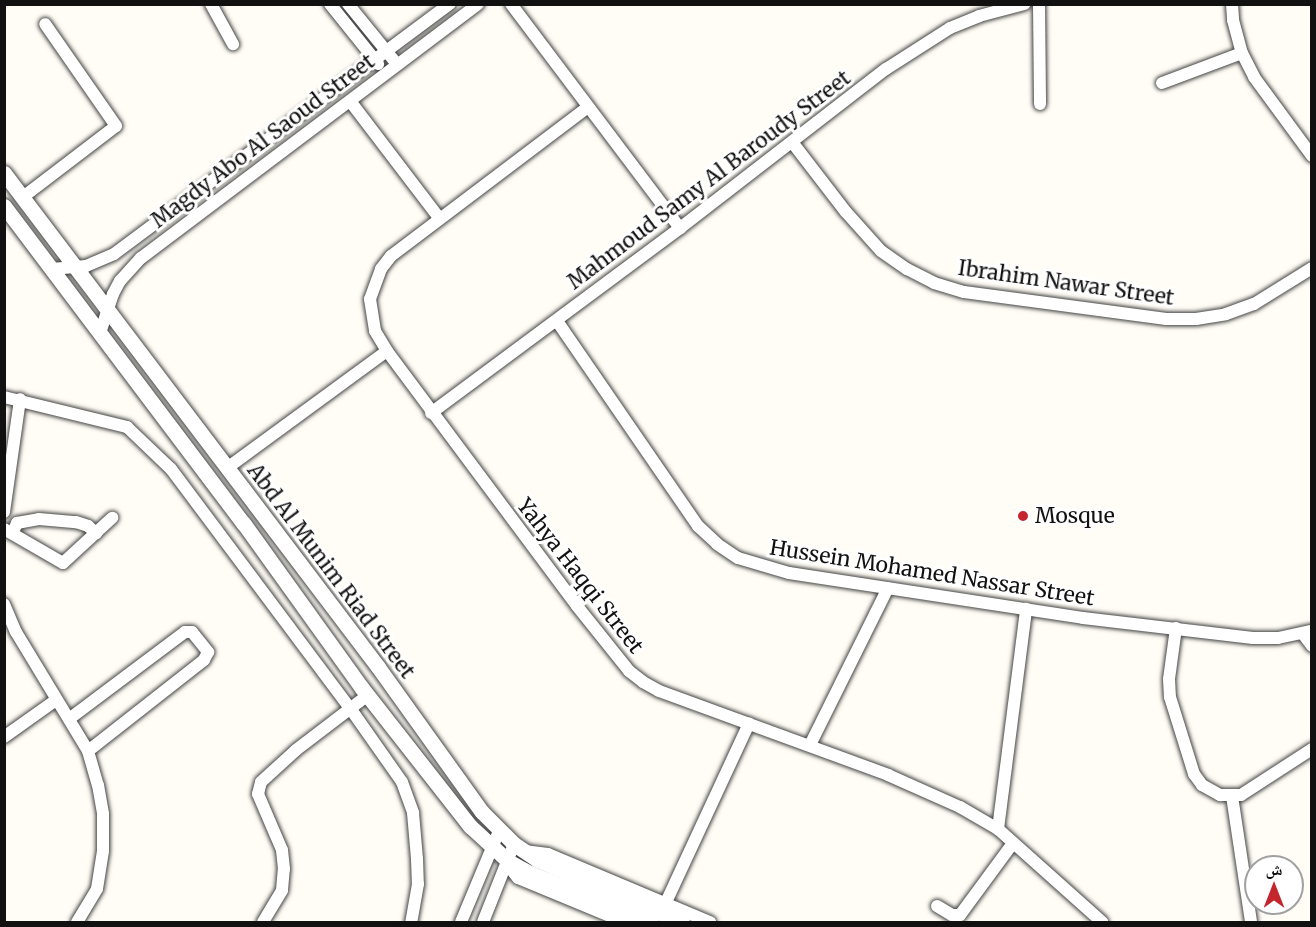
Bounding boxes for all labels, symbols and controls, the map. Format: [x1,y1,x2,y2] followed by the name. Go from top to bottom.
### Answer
[146,49,380,233] street label: Magdy Abo Al Saoud Street
[563,65,855,295] street label: Mahmoud Samy Al Baroudy Street
[956,255,1176,311] street label: Ibrahim Nawar Street
[242,459,420,683] street label: Abd Al Munim Riad Street
[512,493,648,659] street label: Yahya Haqqi Street
[1035,503,1115,529] place label: Mosque
[1016,509,1030,523] marker: Mosque
[768,535,1096,611] street label: Hussein Mohamed Nassar Street
[1244,855,1304,915] north arrow
[1266,859,1282,879] text: ش

